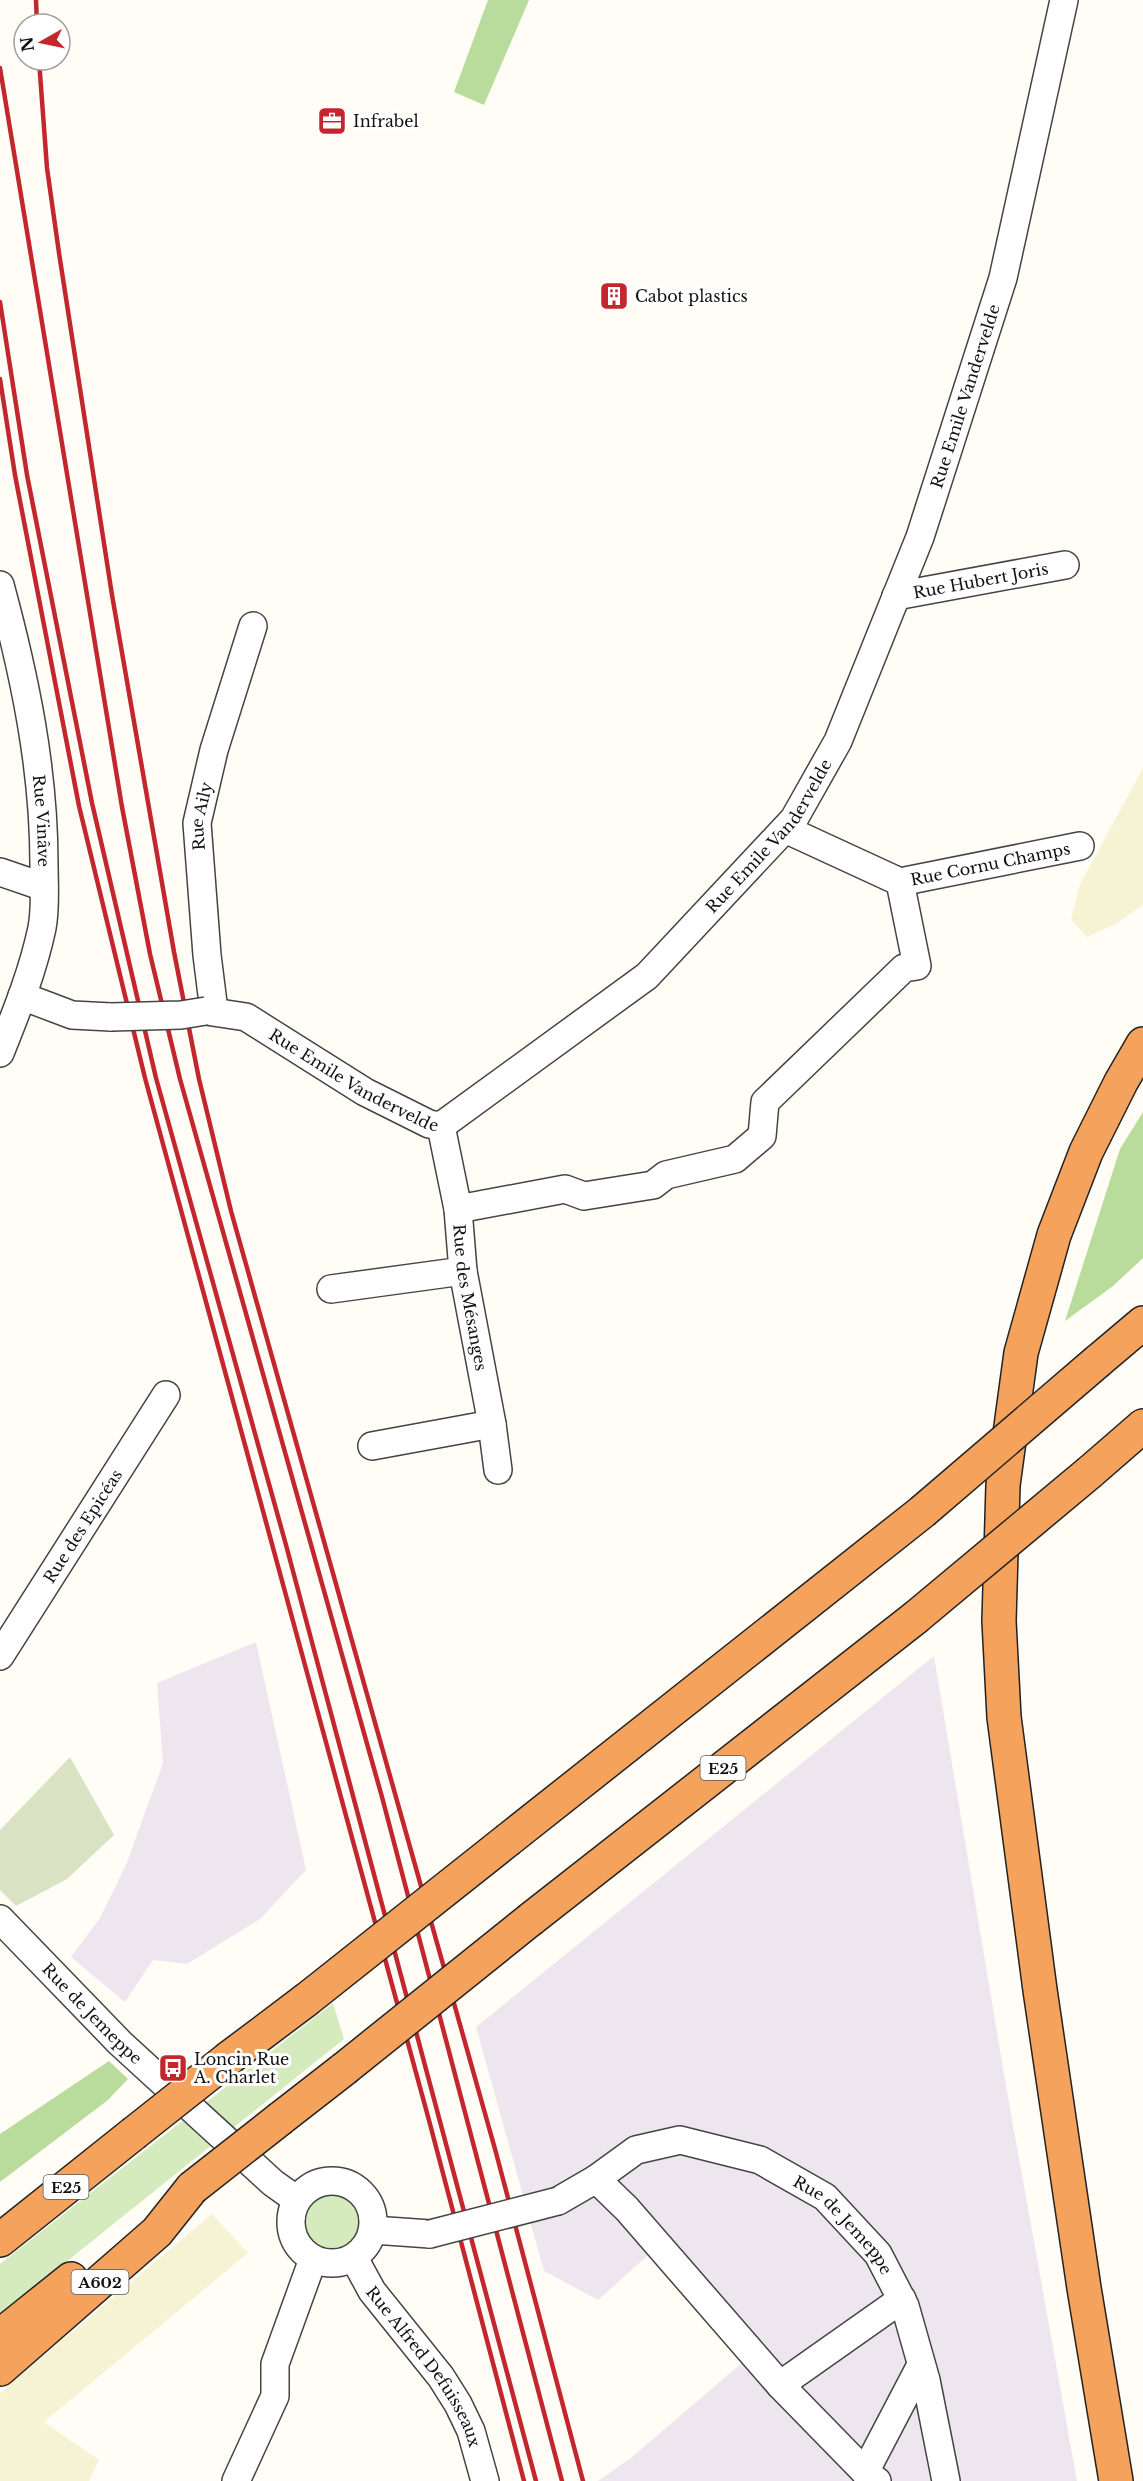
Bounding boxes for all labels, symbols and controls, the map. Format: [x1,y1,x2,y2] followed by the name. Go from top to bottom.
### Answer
[12,12,72,72] north arrow
[16,35,38,53] text: N
[316,105,348,137] office icon: Infrabel
[353,111,419,131] place label: Infrabel
[598,280,630,312] building icon: Cabot plastics
[635,286,748,306] place label: Cabot plastics
[926,302,1004,491] street label: Rue Emile Vandervelde
[911,558,1050,603] street label: Rue Hubert Joris
[701,755,836,917] street label: Rue Emile Vandervelde
[29,774,54,867] street label: Rue Vinâve
[186,779,216,851] street label: Rue Aily
[909,838,1072,890] street label: Rue Cornu Champs
[266,1024,440,1135] street label: Rue Emile Vandervelde
[449,1223,492,1372] street label: Rue des Mésanges
[39,1465,126,1587] street label: Rue des Epicéas
[700,1756,746,1780] road number: E25
[38,1959,146,2068] street label: Rue de Jemeppe
[193,2049,289,2087] place label: Loncin Rue A. Charlet
[157,2052,189,2084] bus stop icon: Loncin Rue A. Charlet
[790,2171,897,2278] street label: Rue de Jemeppe
[44,2175,88,2199] road number: E25
[72,2270,128,2294] road number: A602
[362,2282,485,2450] street label: Rue Alfred Defuisseaux

